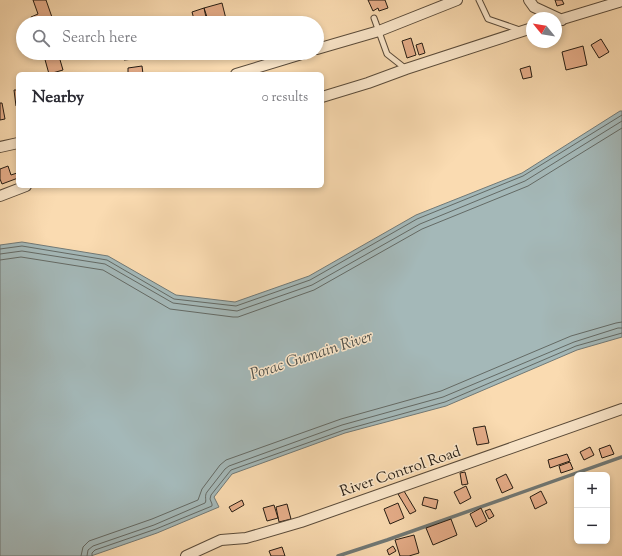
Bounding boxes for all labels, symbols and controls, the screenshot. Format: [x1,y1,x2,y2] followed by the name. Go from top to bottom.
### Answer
[526,12,562,48] north arrow
[16,16,324,60] search box
[30,27,52,49] icon: search
[62,28,137,49] text: Search here
[32,86,84,110] text: Nearby
[262,89,308,107] text: 0 results
[247,326,377,387] water label: Porac Gumain River
[337,442,464,503] street label: River Control Road
[574,472,610,544] map controls
[574,472,610,508] button: +
[574,508,610,544] button: −

